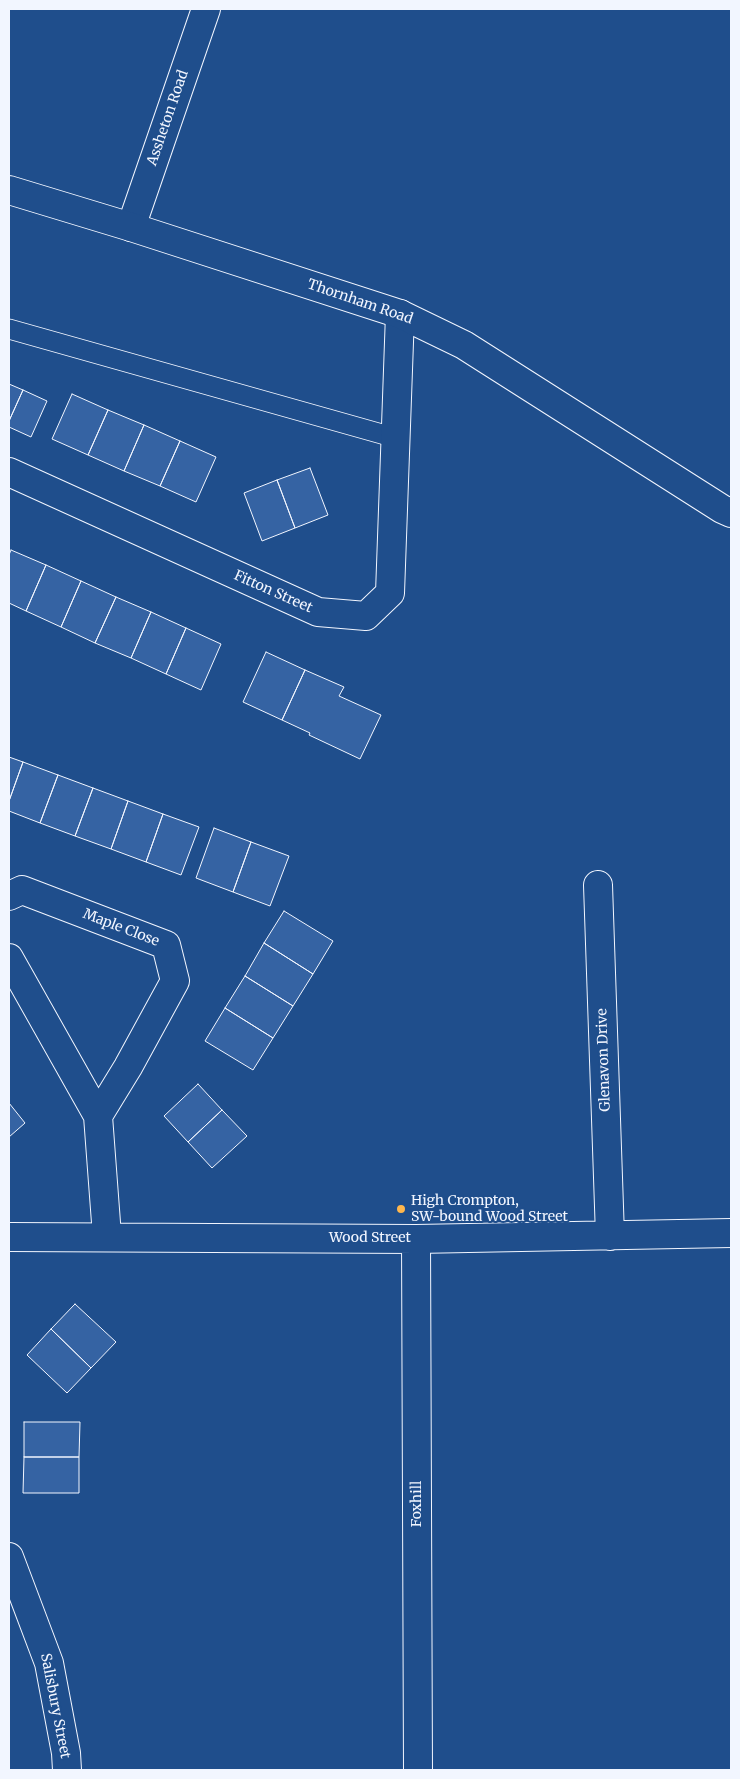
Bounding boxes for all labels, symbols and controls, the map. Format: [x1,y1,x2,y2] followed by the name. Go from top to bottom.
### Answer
[144,68,192,168] street label: Assheton Road
[305,276,415,328] street label: Thornham Road
[231,567,315,617] street label: Fitton Street
[80,906,162,950] street label: Maple Close
[594,1008,614,1112] street label: Glenavon Drive
[411,1193,568,1226] place label: High Crompton, SW-bound Wood Street
[395,1203,407,1215] marker: High Crompton, SW-bound Wood Street
[329,1230,411,1246] street label: Wood Street
[409,1481,425,1527] street label: Foxhill
[37,1652,73,1760] street label: Salisbury Street

